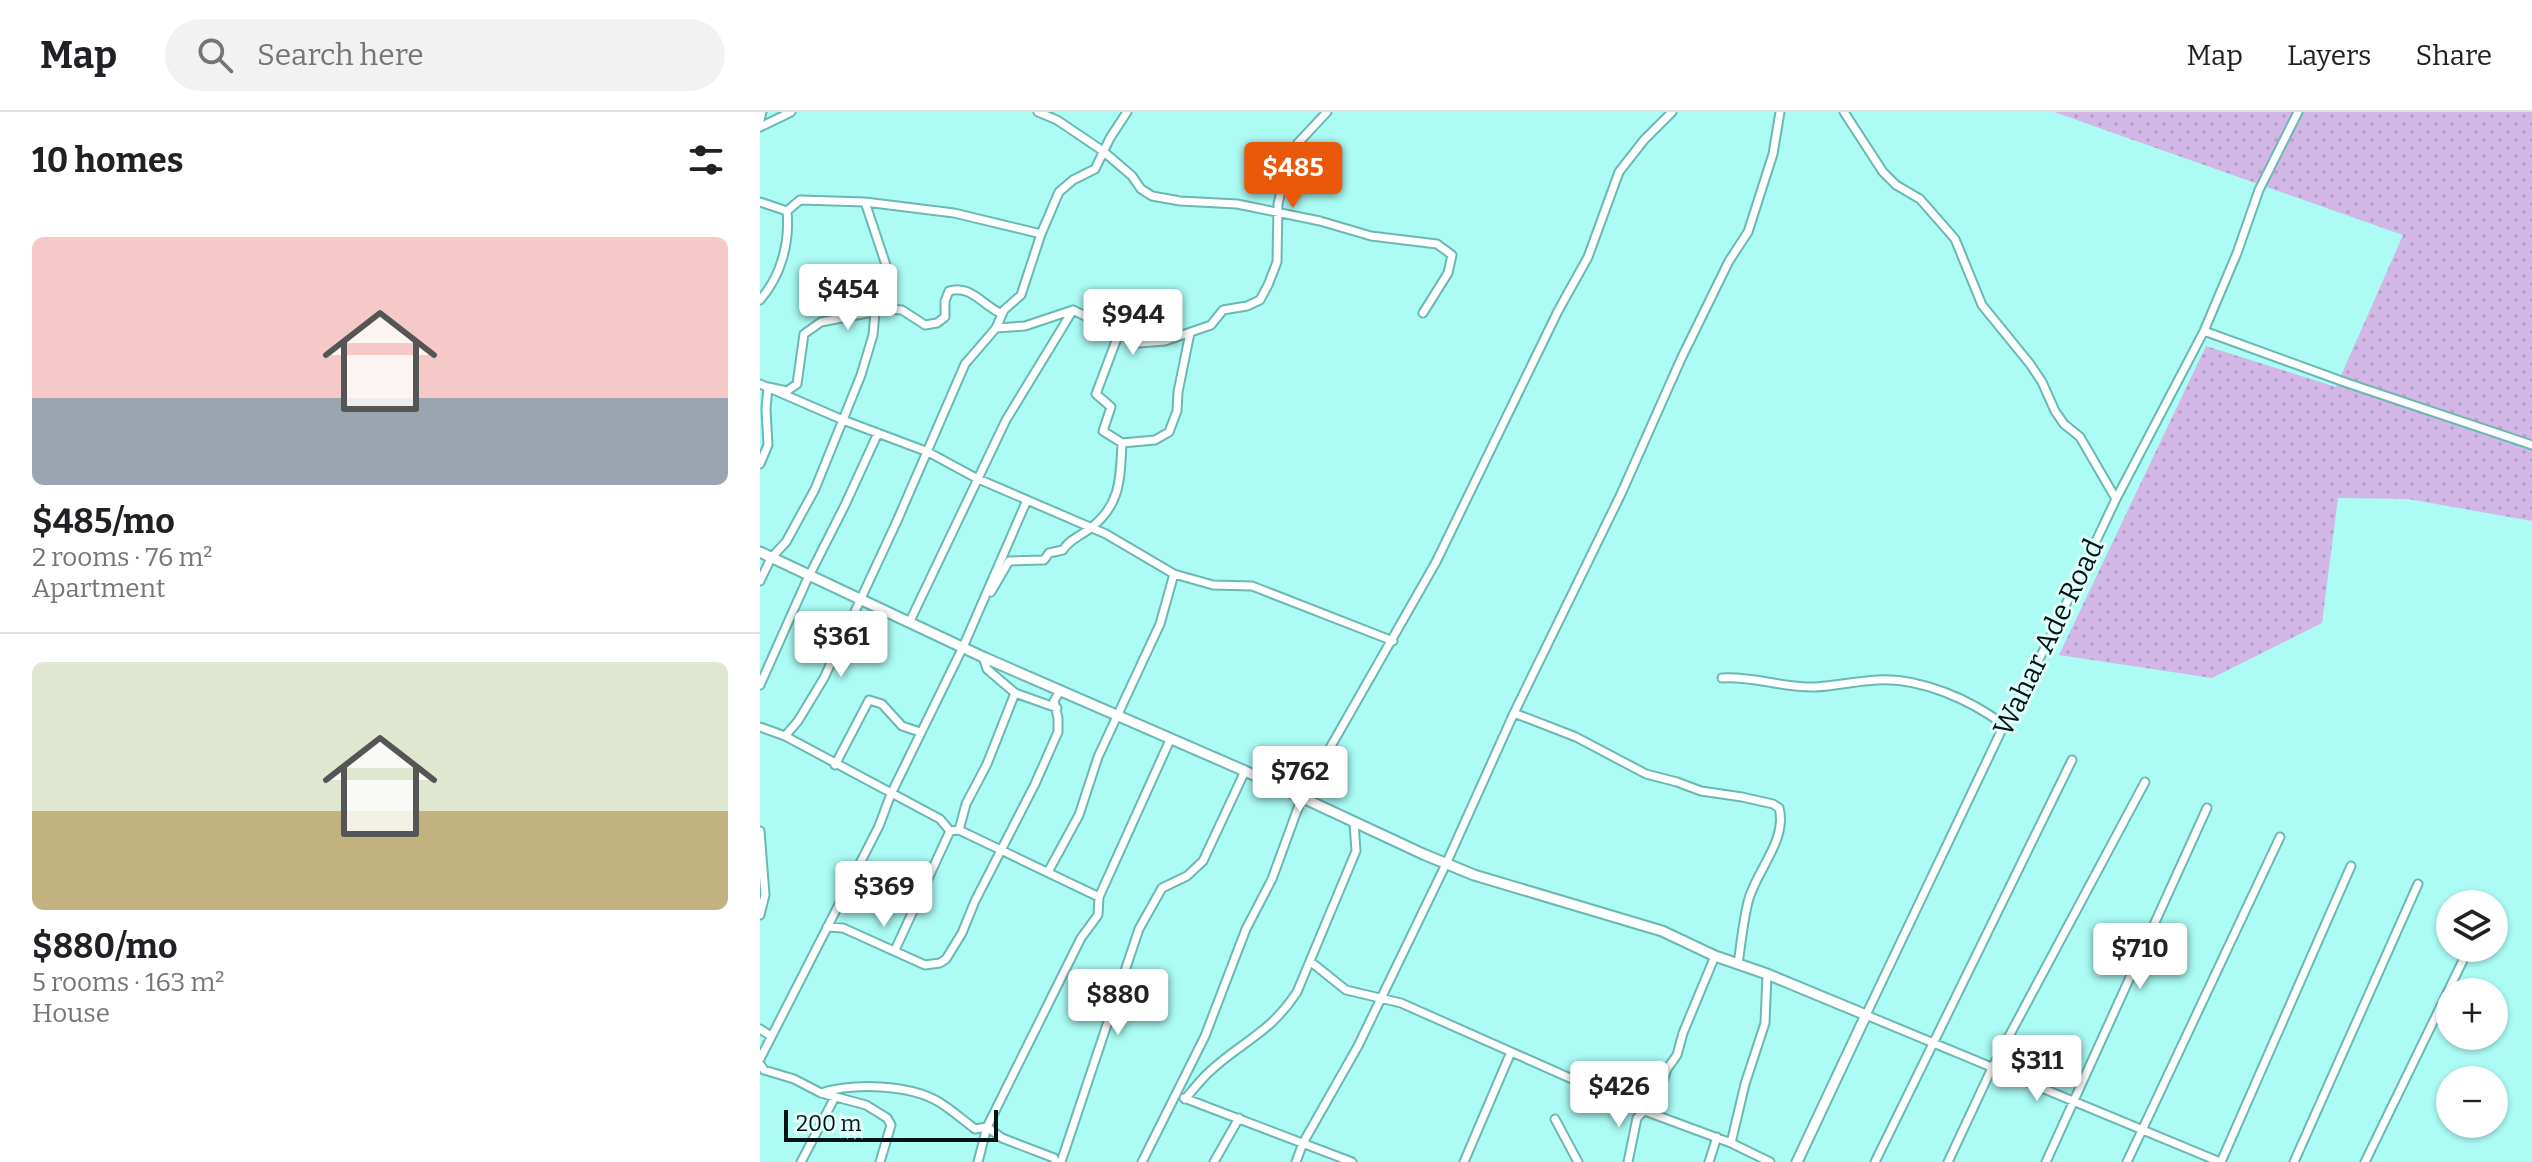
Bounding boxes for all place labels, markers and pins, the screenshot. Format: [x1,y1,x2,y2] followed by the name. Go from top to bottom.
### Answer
[1246,142,1340,210] pin: $485
[801,264,895,332] pin: $454
[1086,289,1180,357] pin: $944
[794,611,888,679] pin: $361
[1253,746,1347,814] pin: $762
[837,861,931,929] pin: $369
[2093,923,2187,991] pin: $710
[1071,969,1165,1037] pin: $880
[1990,1035,2084,1103] pin: $311
[1572,1061,1666,1129] pin: $426

